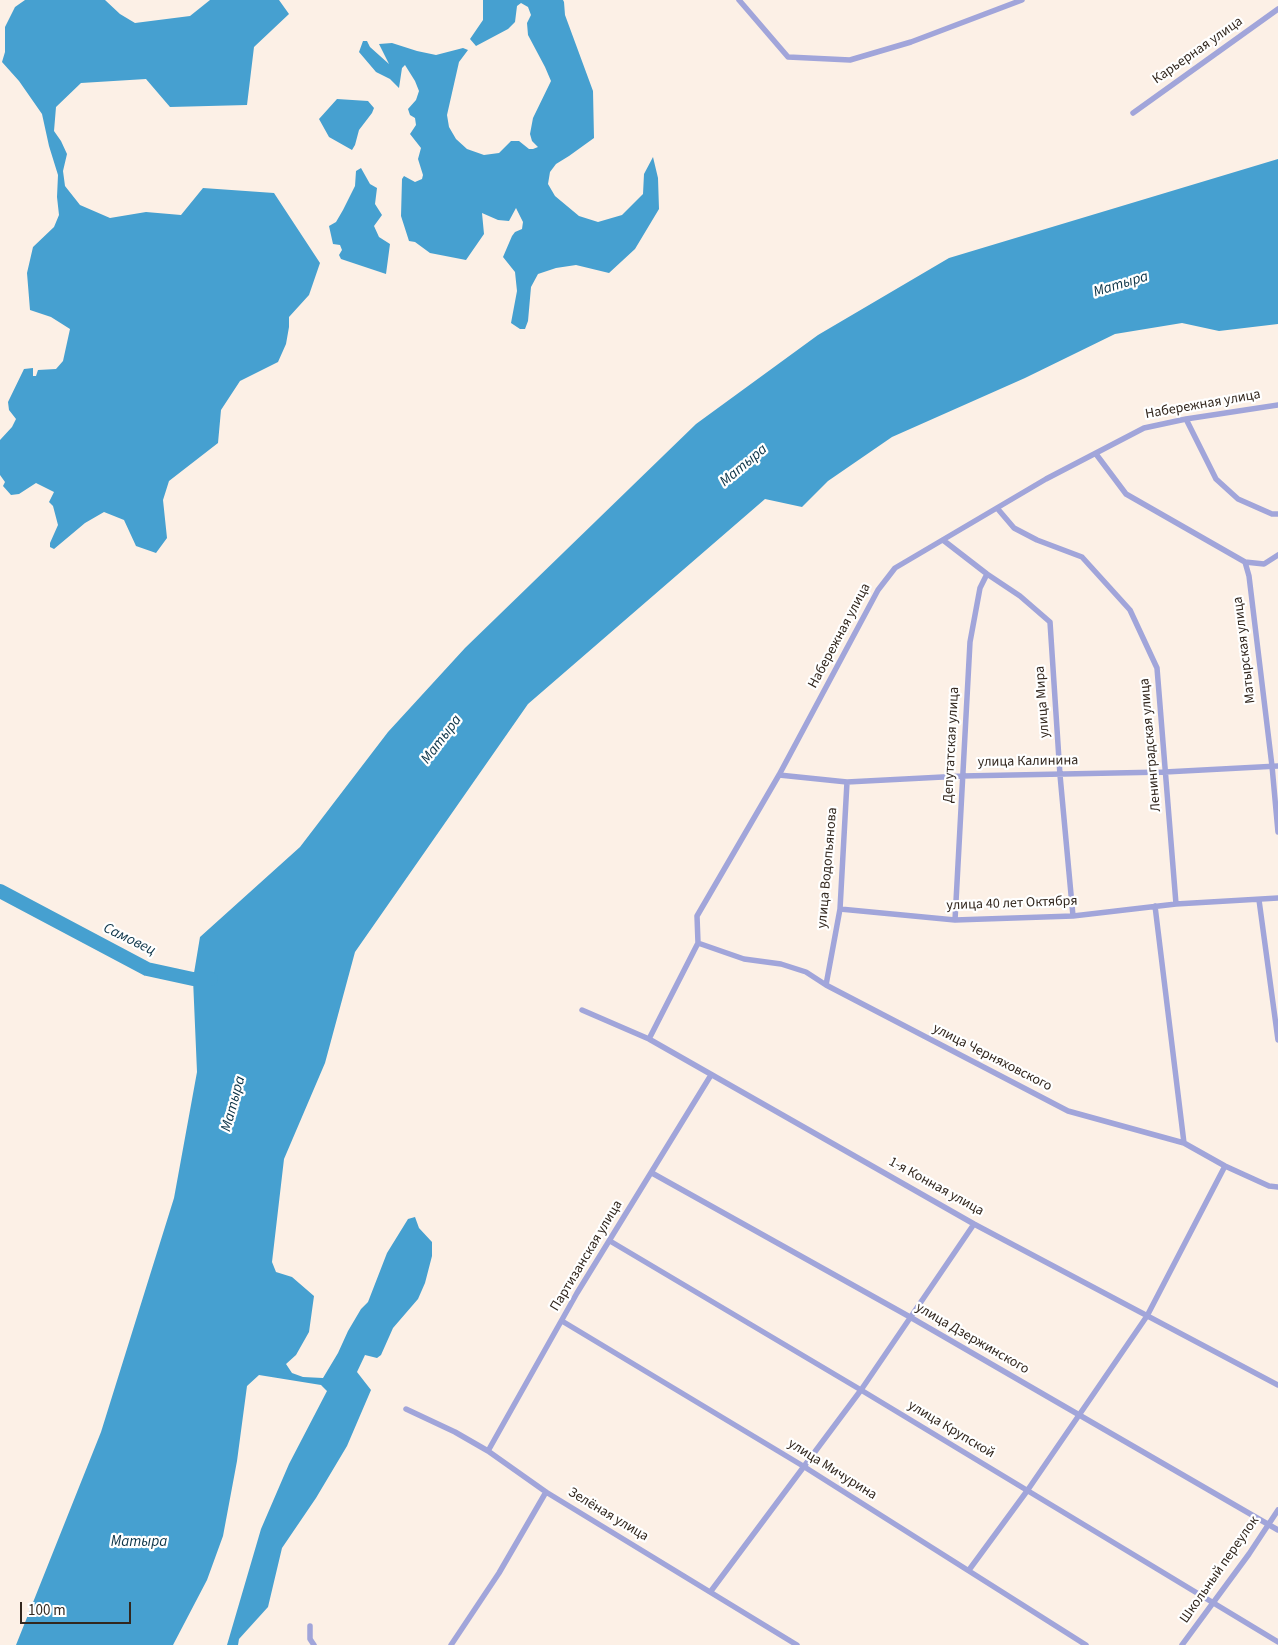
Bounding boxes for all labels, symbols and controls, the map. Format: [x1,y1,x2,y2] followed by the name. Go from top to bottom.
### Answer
[1150,14,1246,88] street label: Карьерная улица
[1091,268,1151,302] water label: Матыра
[1144,387,1262,423] street label: Набережная улица
[717,441,771,491] water label: Матыра
[805,581,875,691] street label: Набережная улица
[1230,596,1260,704] street label: Матырская улица
[1032,665,1054,739] street label: улица Мира
[1137,677,1165,813] street label: Ленинградская улица
[941,686,963,804] street label: Депутатская улица
[418,712,466,768] water label: Матыра
[978,753,1078,771] street label: улица Калинина
[814,807,842,929] street label: улица Водопьянова
[946,893,1078,915] street label: улица 40 лет Октября
[100,920,158,960] water label: Самовец
[929,1021,1055,1095] street label: улица Черняховского
[218,1074,250,1134] water label: Матыра
[885,1154,987,1220] street label: 1-я Конная улица
[547,1198,627,1314] street label: Партизанская улица
[912,1300,1032,1378] street label: улица Дзержинского
[905,1398,997,1462] street label: улица Крупской
[784,1436,880,1504] street label: улица Мичурина
[565,1484,651,1546] street label: Зелёная улица
[1177,1513,1263,1627] street label: Школьный переулок
[111,1534,167,1552] water label: Матыра
[22,1592,134,1624] scale bar
[28,1600,66,1621] text: 100 m

